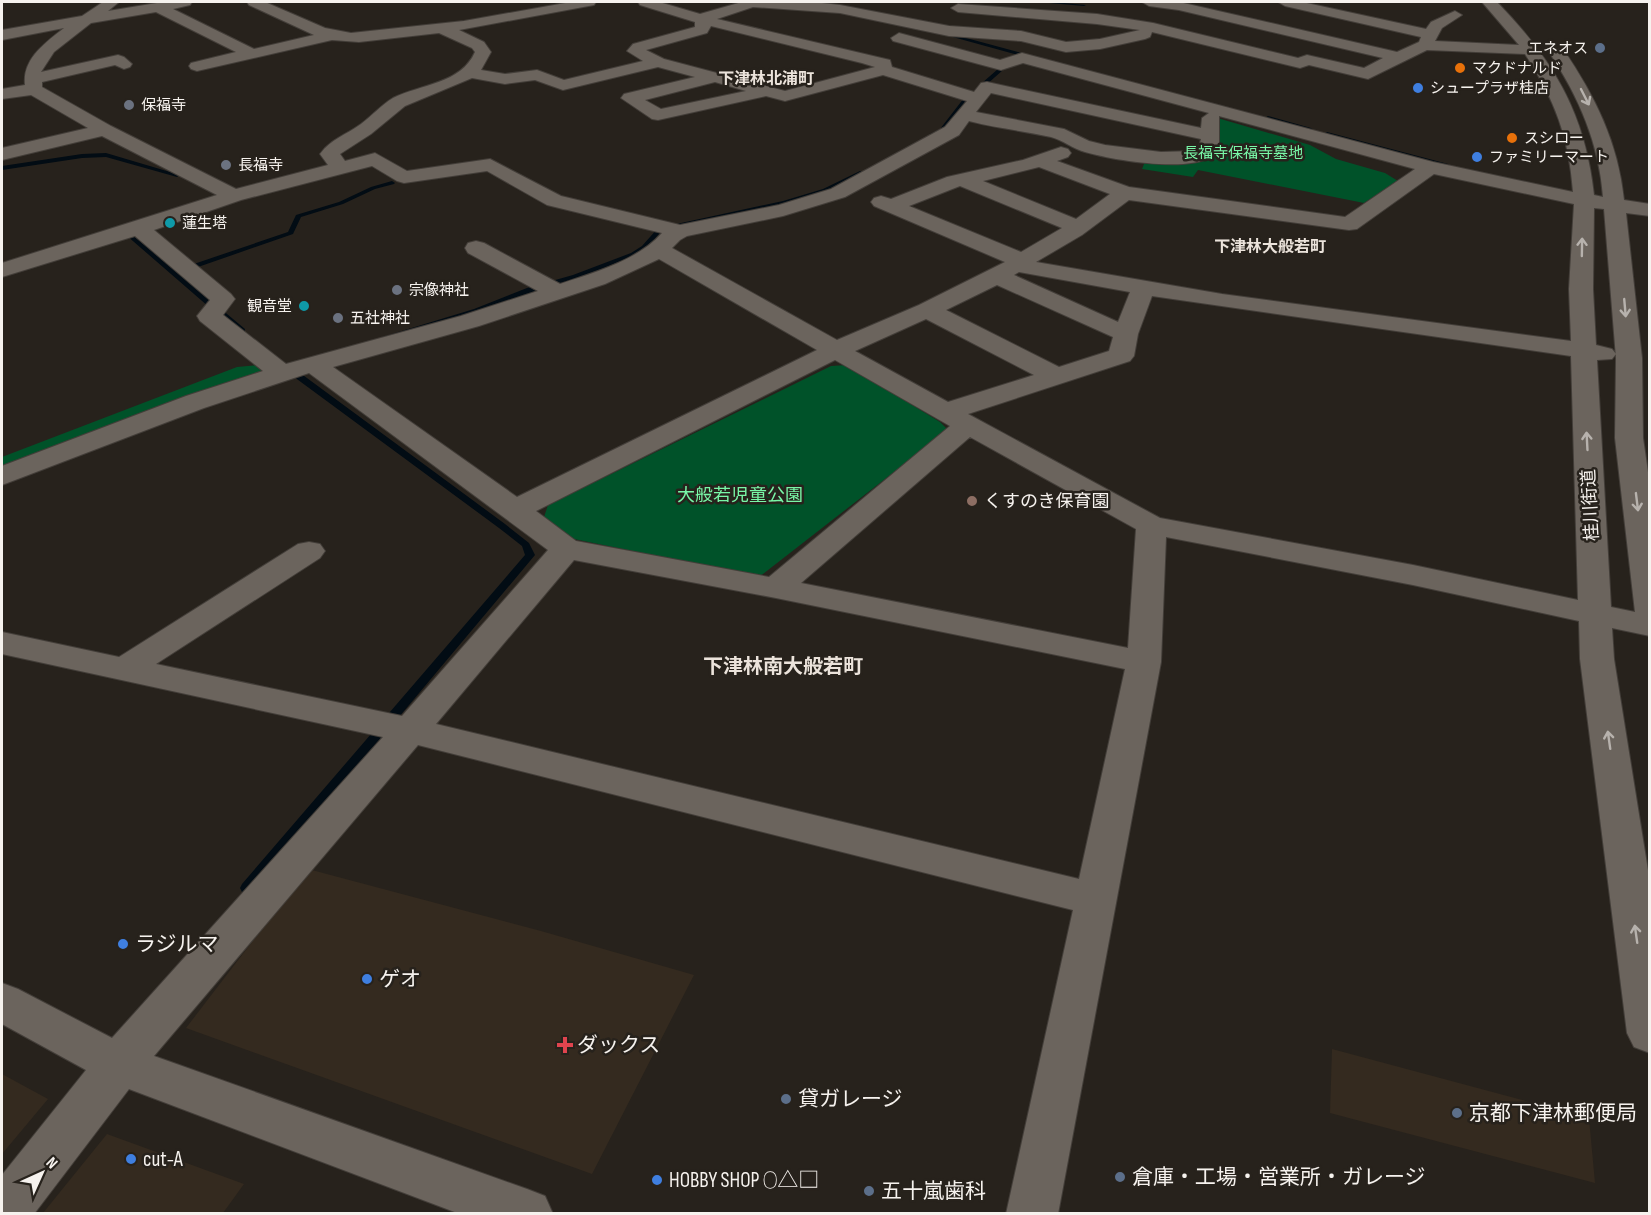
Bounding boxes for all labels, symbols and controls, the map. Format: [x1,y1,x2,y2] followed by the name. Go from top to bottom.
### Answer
[1528,39,1588,58] place label: エネオス
[1593,41,1607,55] marker: エネオス
[1472,59,1562,78] place label: マクドナルド
[1453,61,1467,75] marker: マクドナルド
[718,69,814,89] district label: 下津林北浦町
[1430,79,1549,98] place label: シュープラザ桂店
[1411,81,1425,95] marker: シュープラザ桂店
[1579,88,1591,105] one-way arrow
[141,96,186,115] place label: 保福寺
[122,98,136,112] marker: 保福寺
[1524,129,1584,148] place label: スシロー
[1505,131,1519,145] marker: スシロー
[1183,144,1303,163] park label: 長福寺保福寺墓地
[1489,148,1609,167] place label: ファミリーマート
[1470,150,1484,164] marker: ファミリーマート
[238,156,283,175] place label: 長福寺
[219,158,233,172] marker: 長福寺
[182,214,227,233] place label: 蓮生塔
[163,216,177,230] marker: 蓮生塔
[1576,237,1587,257] one-way arrow
[1214,238,1326,257] district label: 下津林大般若町
[409,281,469,300] place label: 宗像神社
[390,283,404,297] marker: 宗像神社
[247,297,292,316] place label: 観音堂
[1620,297,1631,317] one-way arrow
[297,299,311,313] marker: 観音堂
[350,309,410,328] place label: 五社神社
[331,311,345,325] marker: 五社神社
[1582,432,1593,452] one-way arrow
[1578,468,1603,541] street label: 桂川街道
[677,485,803,506] park label: 大般若児童公園
[984,491,1109,512] place label: くすのき保育園
[1631,492,1642,511] one-way arrow
[965,494,979,508] marker: くすのき保育園
[703,655,863,679] district label: 下津林南大般若町
[1603,731,1614,751] one-way arrow
[1630,924,1641,944] one-way arrow
[135,932,219,957] place label: ラジルマ
[116,937,130,951] marker: ラジルマ
[379,967,421,992] place label: ゲオ
[360,972,374,986] marker: ゲオ
[577,1033,660,1058] place label: ダックス
[558,1038,572,1052] marker: ダックス
[798,1087,903,1112] place label: 貸ガレージ
[779,1092,793,1106] marker: 貸ガレージ
[1469,1101,1637,1126] place label: 京都下津林郵便局
[1450,1106,1464,1120] marker: 京都下津林郵便局
[12,1143,72,1203] north arrow
[143,1147,184,1172] place label: cut-A
[124,1152,138,1166] marker: cut-A
[42,1154,61,1173] text: N
[1132,1165,1426,1190] place label: 倉庫・工場・営業所・ガレージ
[669,1168,819,1193] place label: HOBBY SHOP ○△□
[1113,1170,1127,1184] marker: 倉庫・工場・営業所・ガレージ
[650,1173,664,1187] marker: HOBBY SHOP ○△□
[881,1179,986,1204] place label: 五十嵐歯科
[862,1184,876,1198] marker: 五十嵐歯科

